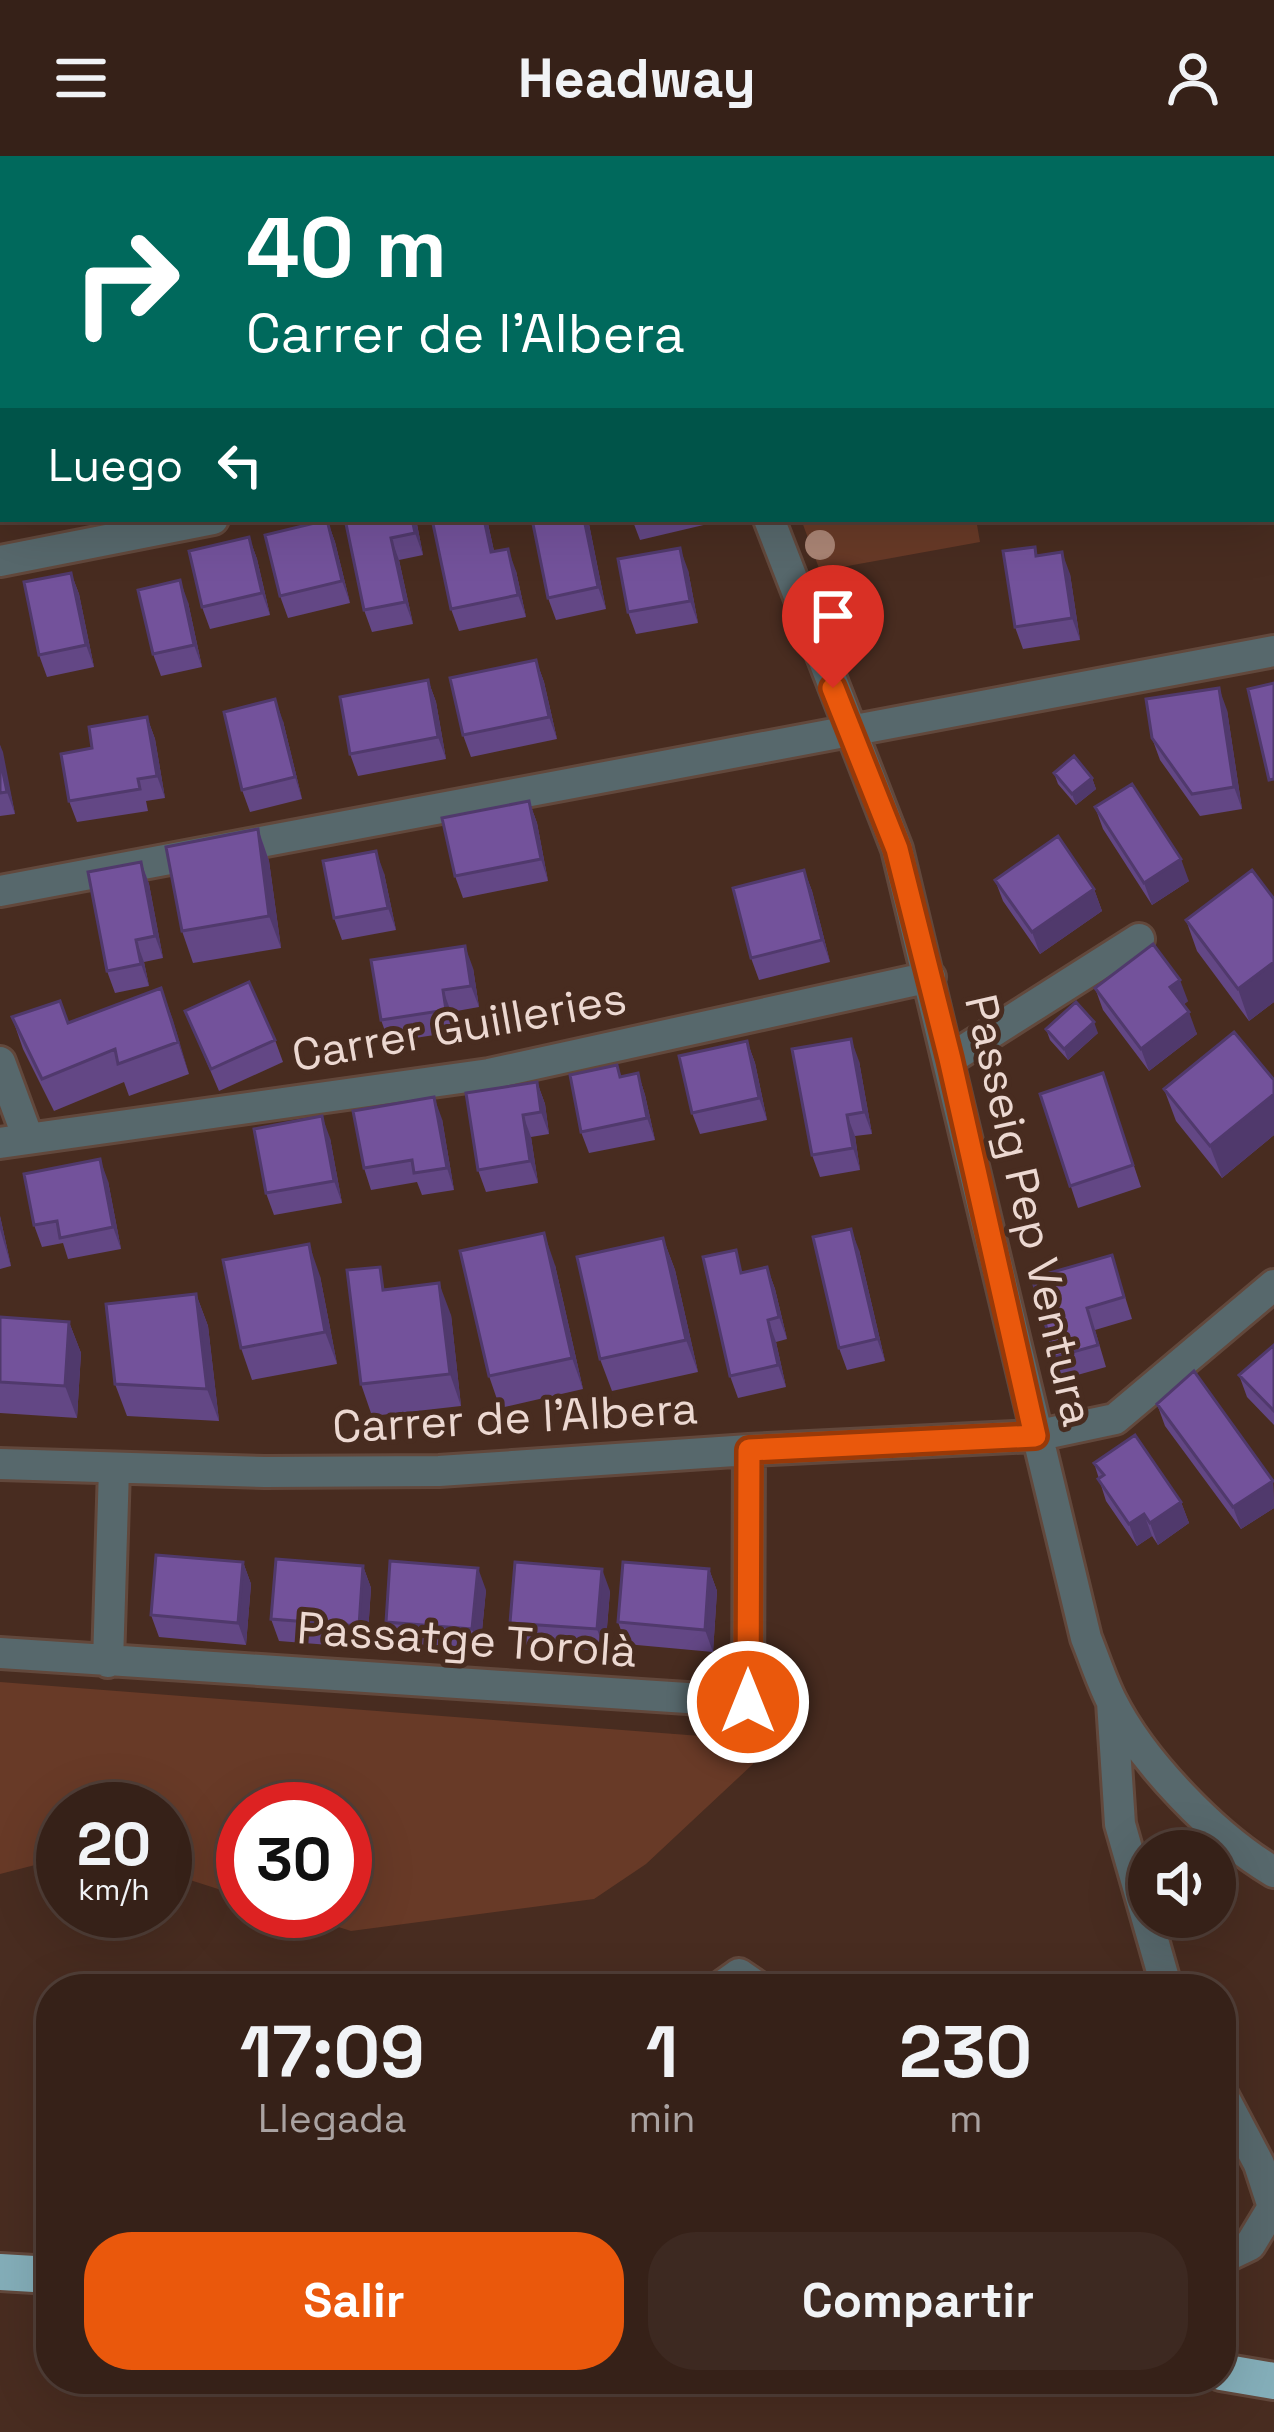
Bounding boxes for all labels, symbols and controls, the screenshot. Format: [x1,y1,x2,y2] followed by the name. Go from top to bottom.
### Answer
[518,44,756,113] text: Headway
[48,45,114,111] icon: menu
[1160,45,1226,111] icon: person
[246,194,447,302] text: 40 m
[48,204,204,360] icon: right
[246,299,685,368] text: Carrer de l'Albera
[207,432,273,498] icon: left
[48,437,183,494] text: Luego
[782,565,884,688] pin
[800,583,866,649] icon: arrive
[288,969,631,1084] street label: Carrer Guilleries
[952,989,1107,1431] street label: Passeig Pep Ventura
[331,1379,699,1456] street label: Carrer de l'Albera
[295,1599,639,1680] street label: Passatge Torolà
[685,1639,811,1765] position arrow
[216,1782,372,1938] speed limit sign: 30
[77,1806,151,1883] text: 20
[1128,1830,1236,1938] map controls
[1128,1830,1236,1938] button: sound
[78,1870,150,1909] text: km/h
[240,2006,425,2098] text: 17:09
[646,2006,678,2098] text: 1
[899,2006,1032,2098] text: 230
[258,2094,406,2143] text: Llegada
[628,2094,695,2143] text: min
[949,2094,982,2143] text: m
[84,2232,624,2370] button: Salir
[648,2232,1188,2370] button: Compartir

